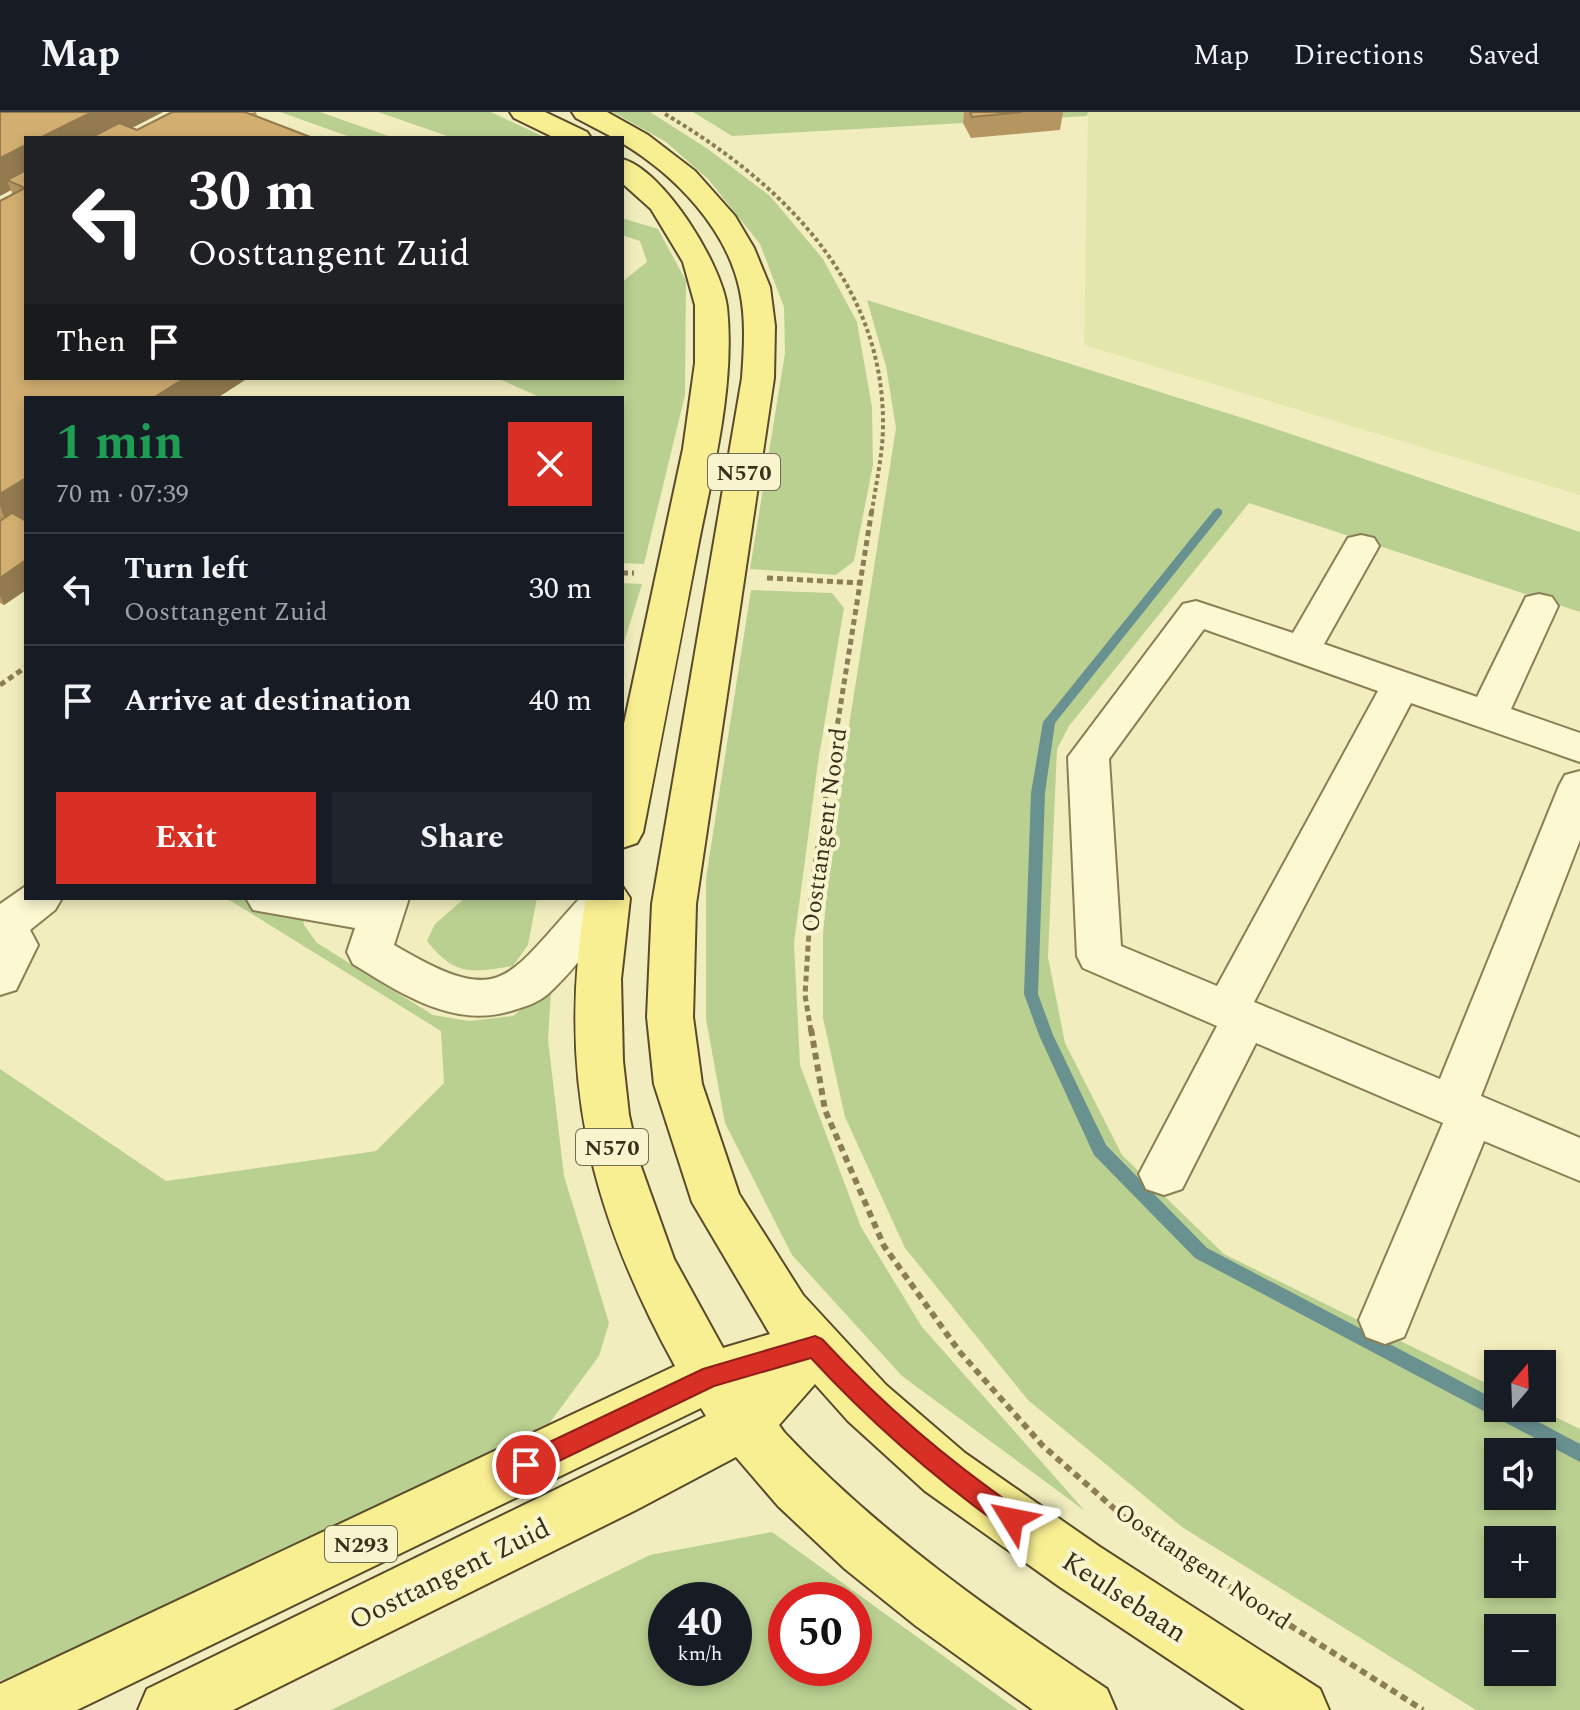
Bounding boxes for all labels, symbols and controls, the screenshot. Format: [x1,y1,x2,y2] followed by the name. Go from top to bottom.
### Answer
[40,26,120,84] text: Map
[1193,34,1250,77] text: Map
[1294,34,1424,77] text: Directions
[1468,34,1540,77] text: Saved
[188,150,315,235] text: 30 m
[56,168,160,272] icon: left
[188,227,470,282] text: Oosttangent Zuid
[56,319,126,365] text: Then
[142,320,186,364] icon: arrive
[56,407,184,480] text: 1 min
[508,422,592,506] button: close
[708,454,780,490] road number: N570
[56,474,189,514] text: 70 m · 07:39
[124,546,249,592] text: Turn left
[529,566,592,612] text: 30 m
[56,567,100,611] icon: left
[124,592,328,632] text: Oosttangent Zuid
[124,678,411,724] text: Arrive at destination
[529,678,592,724] text: 40 m
[56,679,100,723] icon: arrive
[793,726,857,935] street label: Oosttangent Noord
[56,792,316,884] button: Exit
[332,792,592,884] button: Share
[576,1129,648,1165] road number: N570
[1484,1350,1556,1422] north arrow
[1484,1350,1556,1686] map controls
[492,1431,560,1499] pin
[1484,1438,1556,1510] button: sound
[504,1443,548,1487] icon: arrive
[970,1477,1054,1561] position arrow
[1107,1494,1298,1639] street label: Oosttangent Noord
[342,1507,558,1642] street label: Oosttangent Zuid
[325,1526,397,1562] road number: N293
[1484,1526,1556,1598] button: +
[1053,1540,1196,1654] street label: Keulsebaan
[768,1582,872,1686] speed limit sign: 50
[678,1593,722,1654] text: 40
[1484,1614,1556,1686] button: −
[678,1639,723,1669] text: km/h

